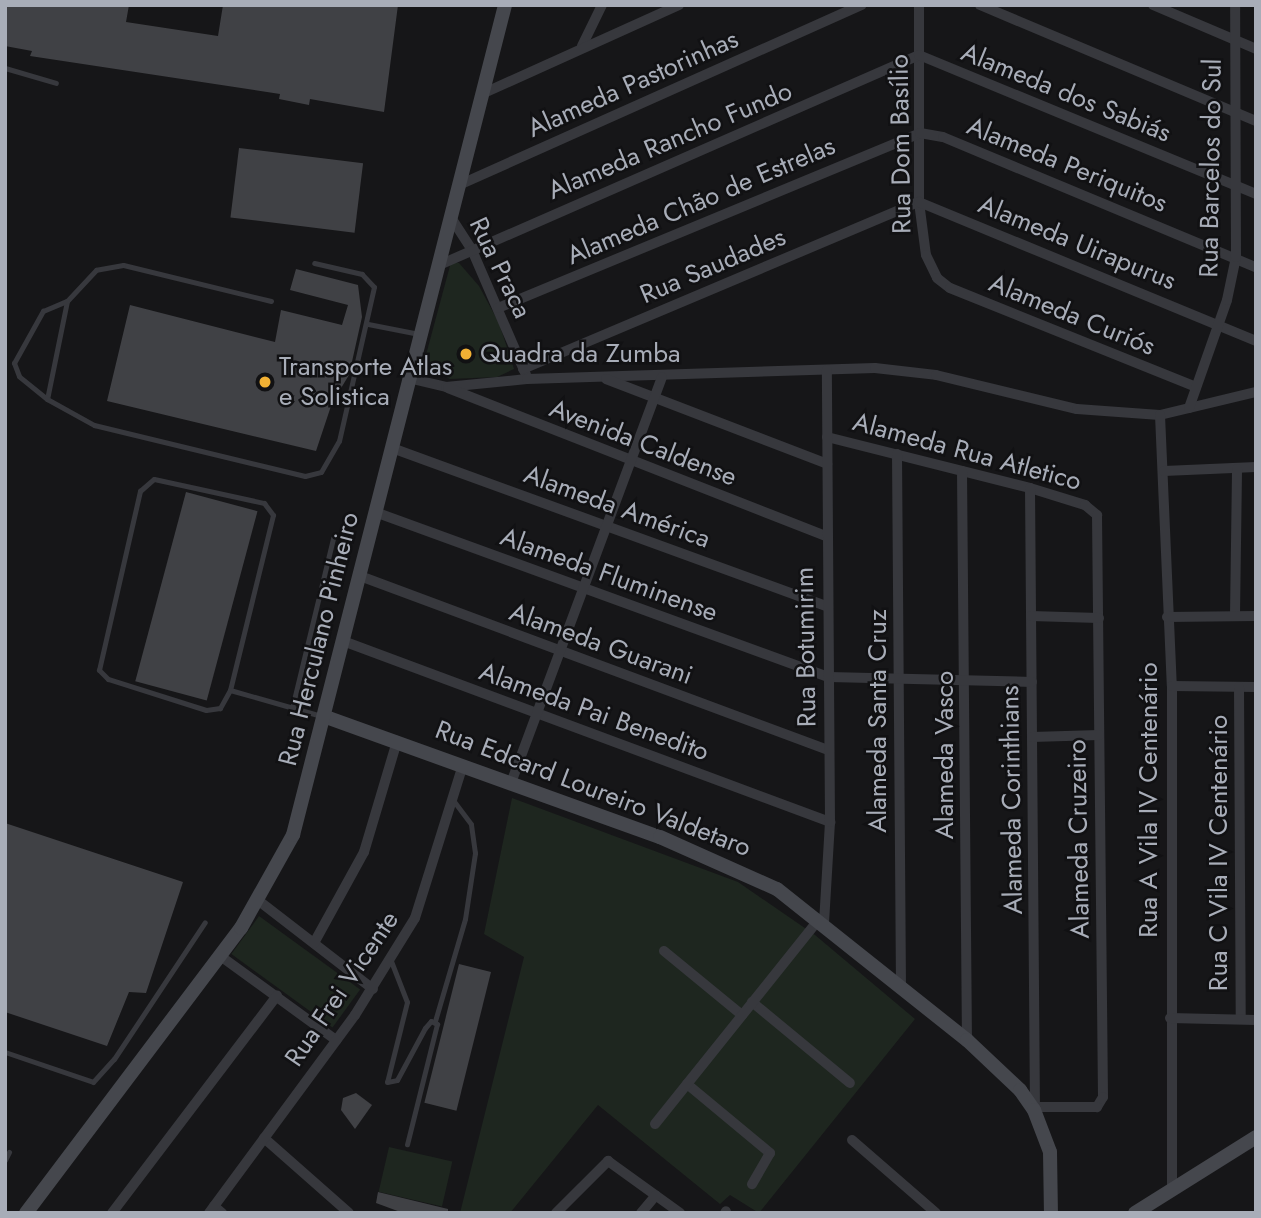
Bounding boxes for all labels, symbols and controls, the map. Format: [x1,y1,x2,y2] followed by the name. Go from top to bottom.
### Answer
[523,24,743,144] street label: Alameda Pastorinhas
[957,37,1175,149] street label: Alameda dos Sabiás
[884,54,918,234] street label: Rua Dom Basílio
[1193,58,1229,278] street label: Rua Barcelos do Sul
[543,75,797,207] street label: Alameda Rancho Fundo
[962,111,1172,219] street label: Alameda Periquitos
[562,130,840,272] street label: Alameda Chão de Estrelas
[974,189,1180,297] street label: Alameda Uirapurus
[462,212,538,324] street label: Rua Praca
[636,221,790,311] street label: Rua Saudades
[984,268,1160,362] street label: Alameda Curiós
[480,338,681,370] place label: Quadra da Zumba
[458,346,474,362] marker: Quadra da Zumba
[279,351,452,412] place label: Transporte Atlas e Solistica
[257,374,273,390] marker: Transporte Atlas e Solistica
[545,393,741,493] street label: Avenida Caldense
[849,406,1085,498] street label: Alameda Rua Atletico
[520,459,714,555] street label: Alameda América
[272,509,366,769] street label: Rua Herculano Pinheiro
[496,521,722,629] street label: Alameda Fluminense
[789,567,823,727] street label: Rua Botumirim
[505,596,697,692] street label: Alameda Guarani
[862,609,894,833] street label: Alameda Santa Cruz
[475,656,713,768] street label: Alameda Pai Benedito
[1133,662,1165,938] street label: Rua A Vila IV Centenário
[929,671,961,839] street label: Alameda Vasco
[994,685,1030,915] street label: Alameda Corinthians
[431,714,755,864] street label: Rua Edcard Loureiro Valdetaro
[1203,715,1235,991] street label: Rua C Vila IV Centenário
[1062,739,1096,939] street label: Alameda Cruzeiro
[279,905,405,1073] street label: Rua Frei Vicente

